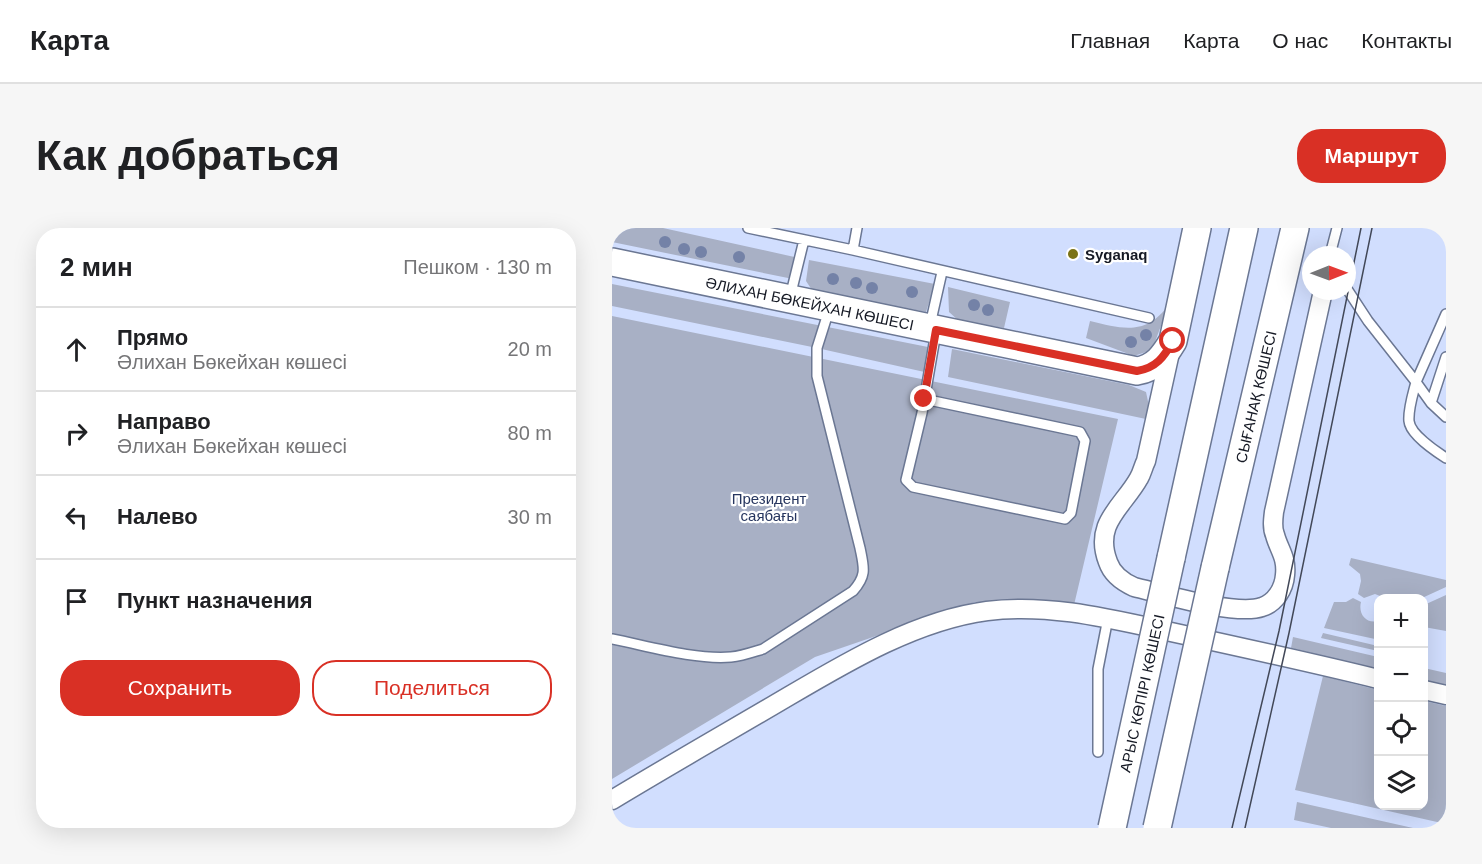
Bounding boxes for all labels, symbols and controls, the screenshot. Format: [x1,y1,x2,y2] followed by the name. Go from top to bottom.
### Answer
[30,25,109,56] text: Карта
[1070,29,1150,52] text: Главная
[1183,29,1239,52] text: Карта
[1272,29,1328,52] text: О нас
[1361,29,1452,52] text: Контакты
[1297,129,1446,183] button: Маршрут
[36,132,340,179] text: Как добраться
[1085,246,1148,263] place label: Syganaq
[1302,246,1356,300] north arrow
[1066,247,1080,261] marker: Syganaq
[60,252,133,282] text: 2 мин
[403,256,552,278] text: Пешком · 130 m
[704,273,915,333] street label: ӘЛИХАН БӨКЕЙХАН КӨШЕСІ
[117,325,188,350] text: Прямо
[1159,327,1185,353] route start
[1232,329,1279,464] street label: СЫҒАНАҚ КӨШЕСІ
[60,333,93,366] icon: ahead
[508,338,552,360] text: 20 m
[117,351,347,373] text: Әлихан Бөкейхан көшесі
[910,385,936,411] route end
[117,409,211,434] text: Направо
[60,417,93,450] icon: right
[508,422,552,444] text: 80 m
[117,435,347,457] text: Әлихан Бөкейхан көшесі
[732,490,806,524] park label: Президент саябағы
[60,501,93,534] icon: left
[117,504,198,529] text: Налево
[508,506,552,528] text: 30 m
[60,585,93,618] icon: arrive
[117,588,313,613] text: Пункт назначения
[1374,594,1428,810] map controls
[1374,594,1428,648] button: +
[1116,613,1167,774] street label: АРЫС КӨПІРІ КӨШЕСІ
[1374,648,1428,702] button: −
[60,660,300,716] button: Сохранить
[312,660,552,716] button: Поделиться
[1374,702,1428,756] button: locate
[1374,756,1428,810] button: layers

